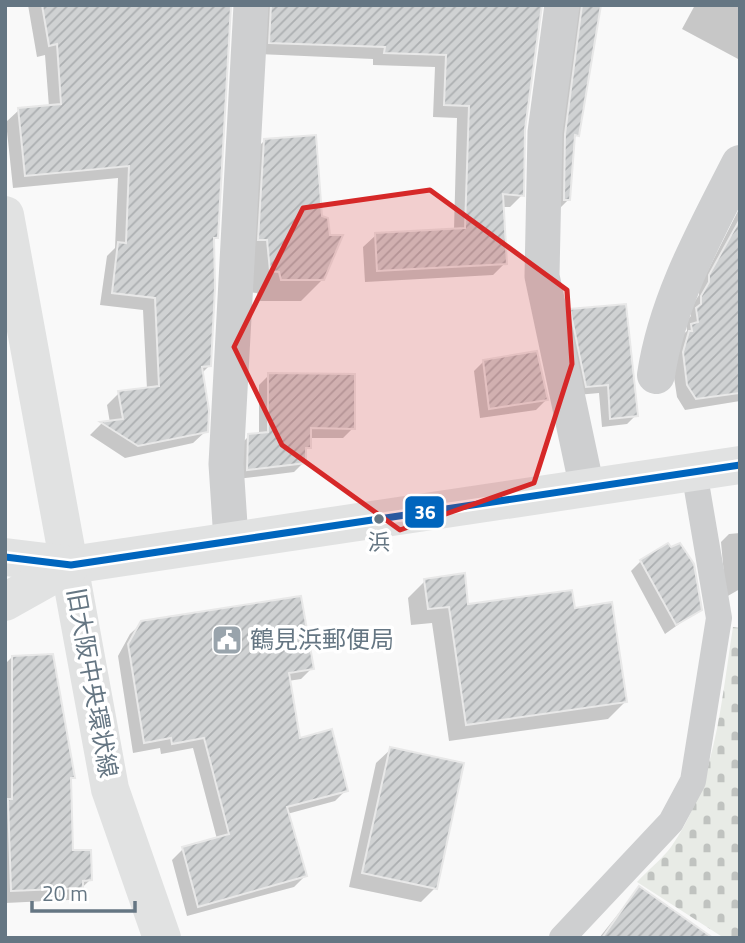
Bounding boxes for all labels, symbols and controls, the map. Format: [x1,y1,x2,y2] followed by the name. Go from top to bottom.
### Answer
[404,495,445,529] line badge: 36
[414,497,436,526] text: 36
[372,512,386,526] marker: 浜
[368,525,390,559] place label: 浜
[59,585,127,780] street label: 旧大阪中央環状線
[250,621,394,657] place label: 鶴見浜郵便局
[210,623,244,657] public building icon: 鶴見浜郵便局
[32,870,135,914] scale bar
[42,877,88,909] text: 20 m

